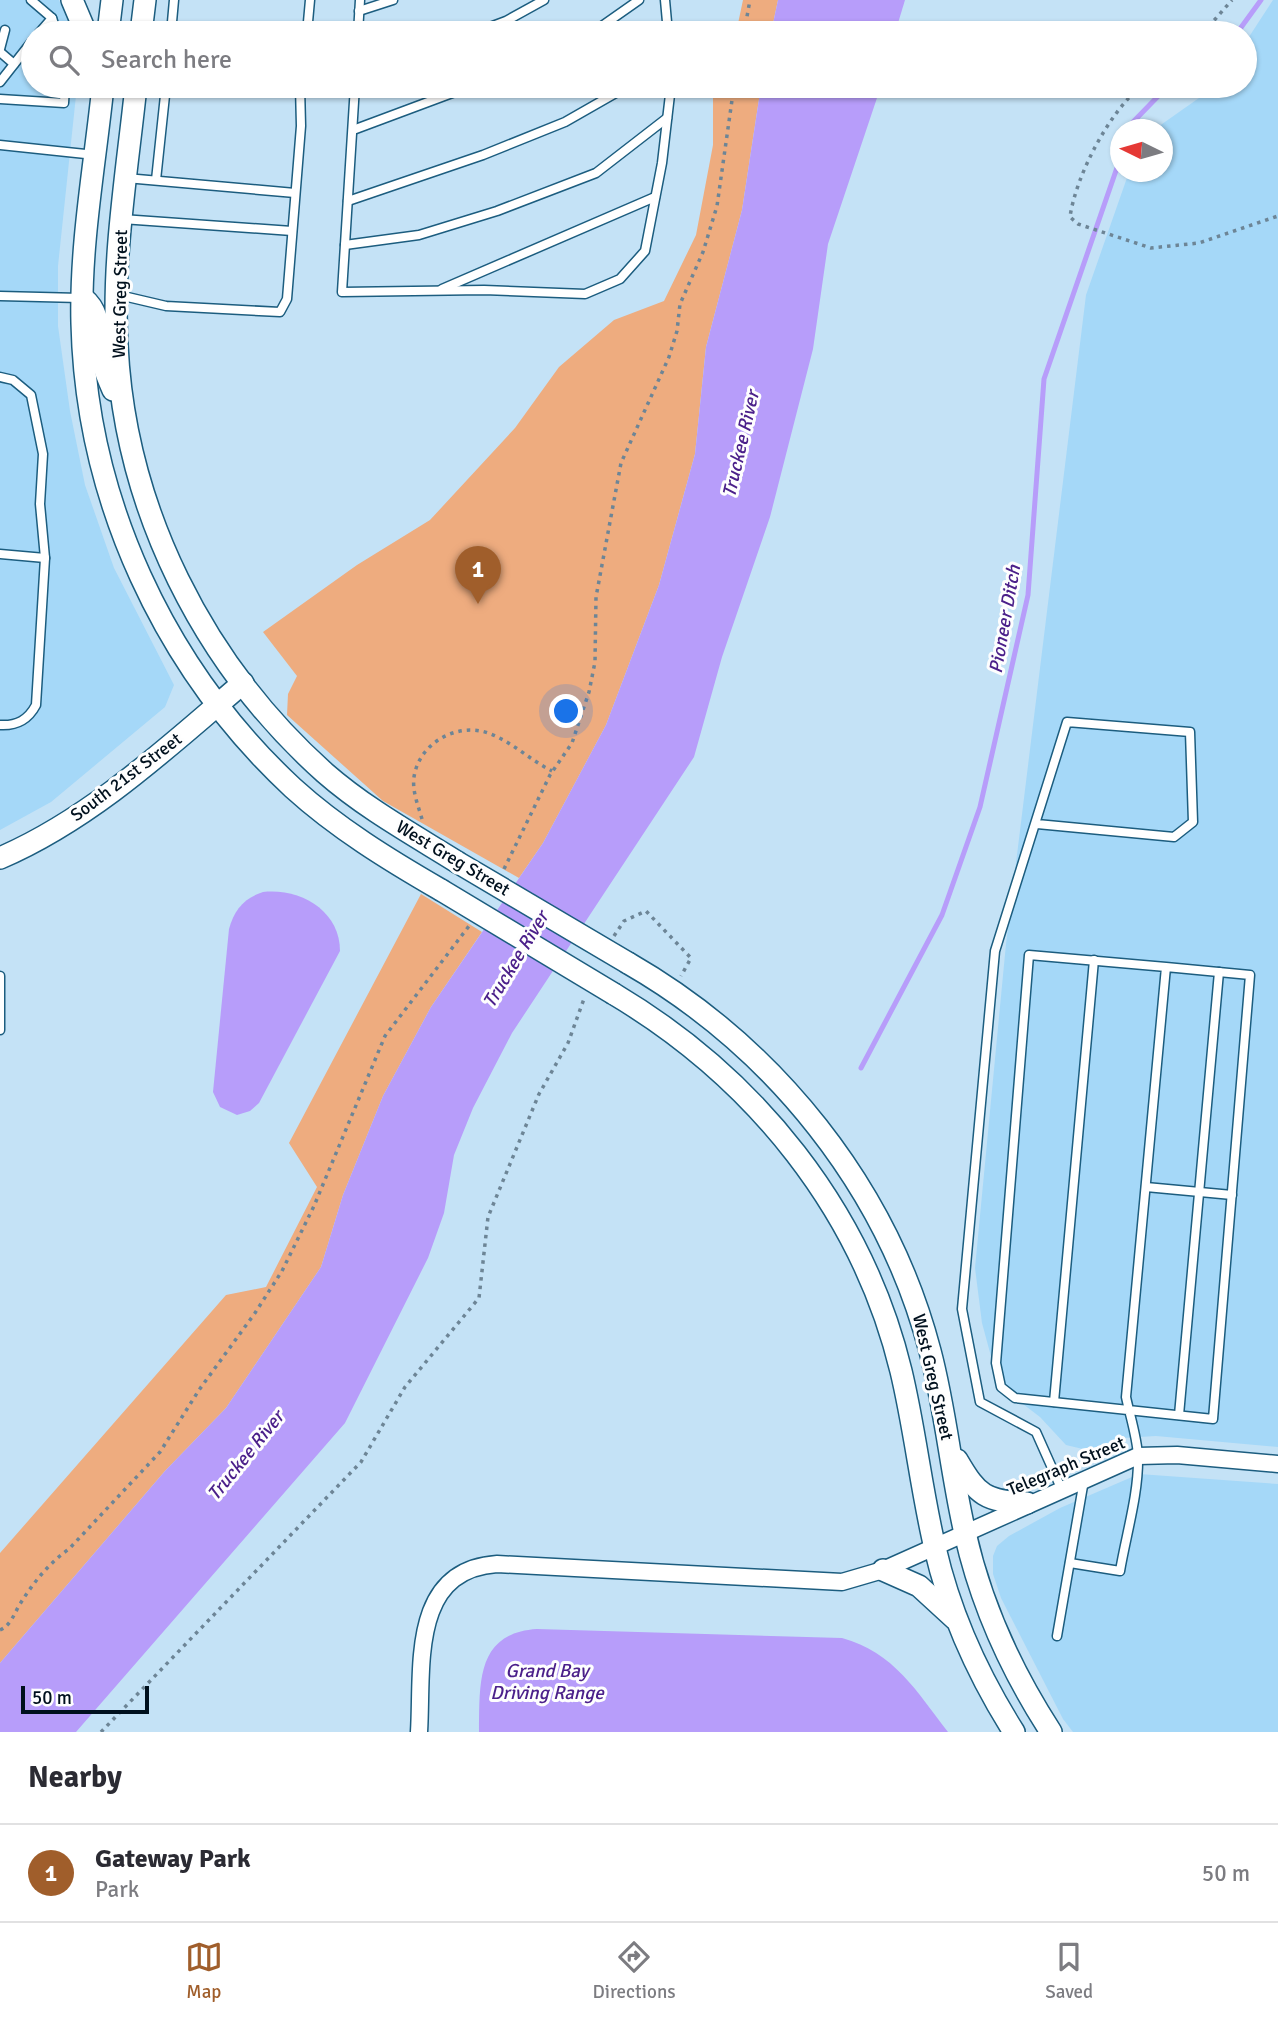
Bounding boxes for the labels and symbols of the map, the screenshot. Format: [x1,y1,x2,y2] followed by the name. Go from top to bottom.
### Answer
[1110,119,1173,182] north arrow
[108,229,132,359] street label: West Greg Street
[717,386,766,500] water label: Truckee River
[455,546,501,604] pin: 1
[984,563,1026,675] water label: Pioneer Ditch
[549,694,583,728] your location
[66,728,186,826] street label: South 21st Street
[392,815,514,901] street label: West Greg Street
[478,904,556,1012] water label: Truckee River
[908,1312,958,1442] street label: West Greg Street
[202,1404,291,1505] water label: Truckee River
[1004,1431,1128,1501] street label: Telegraph Street
[490,1659,605,1705] water label: Grand Bay Driving Range
[21,1683,149,1715] scale bar

